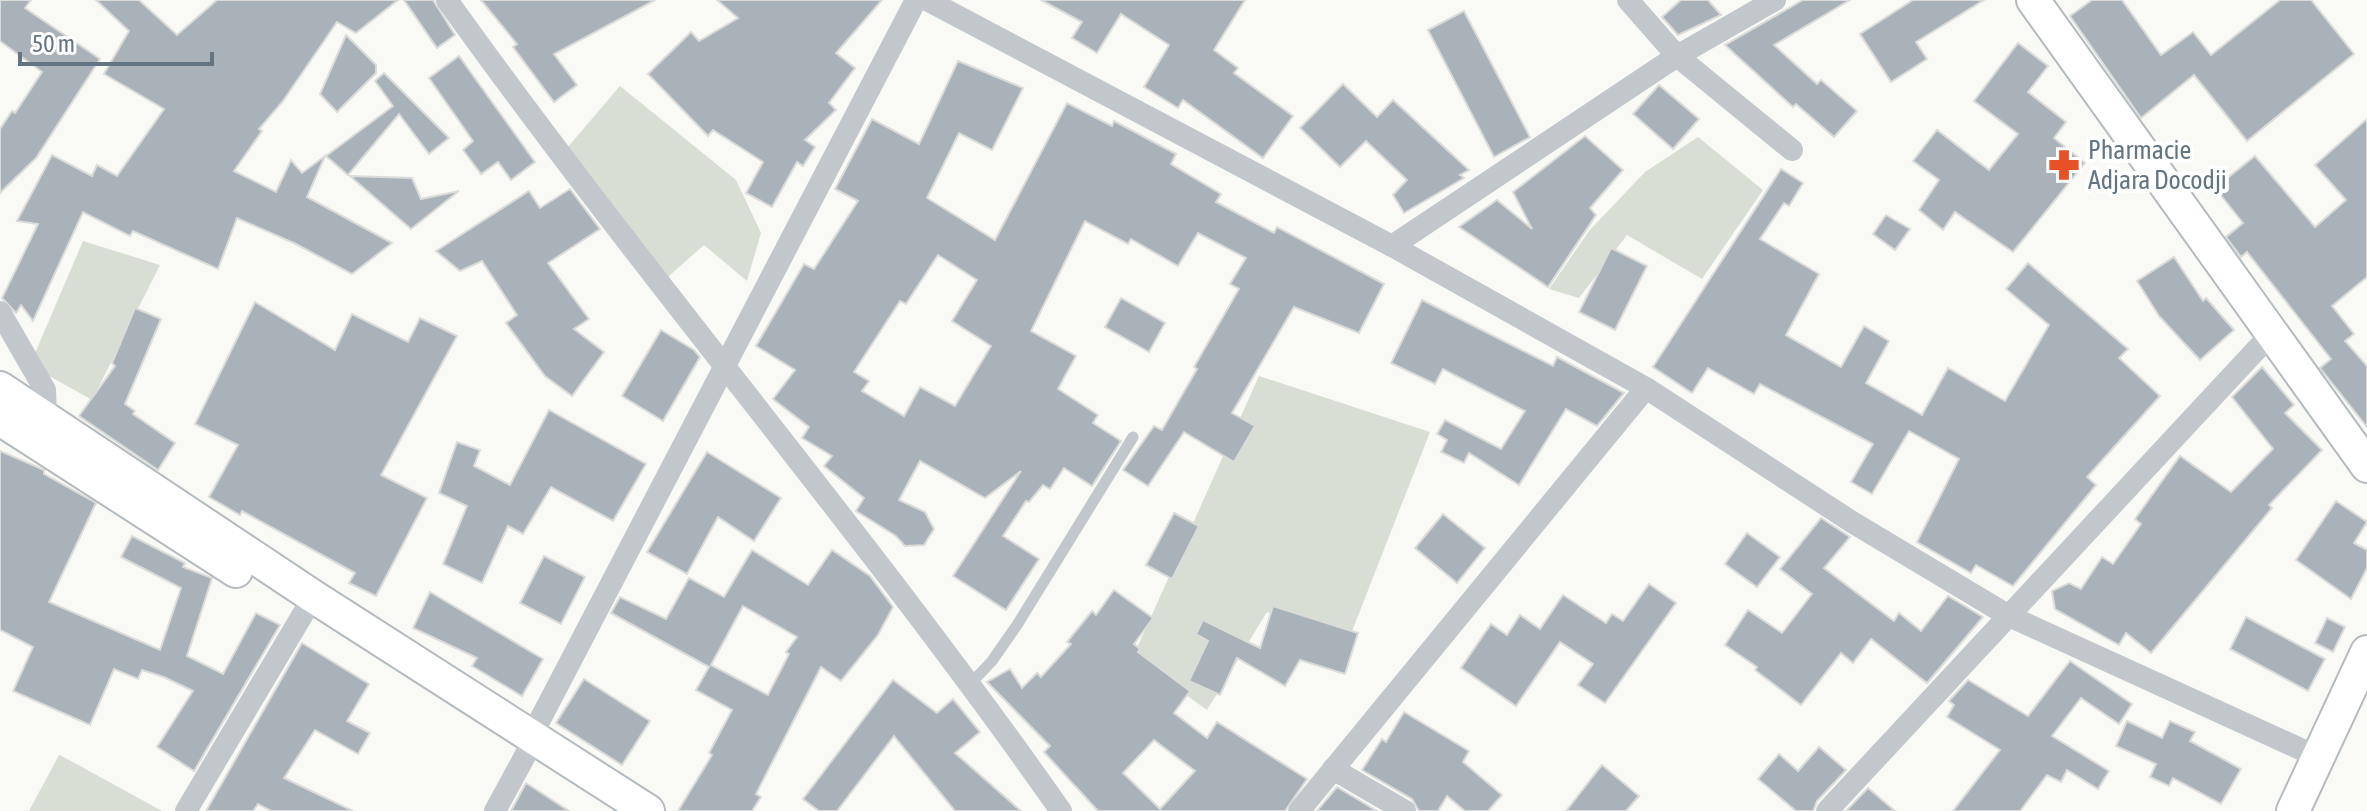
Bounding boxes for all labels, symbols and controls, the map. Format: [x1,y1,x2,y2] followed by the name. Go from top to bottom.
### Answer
[20,16,212,66] scale bar
[32,30,75,57] text: 50 m
[2088,135,2227,195] place label: Pharmacie Adjara Docodji
[2047,148,2081,182] pharmacy icon: Pharmacie Adjara Docodji

